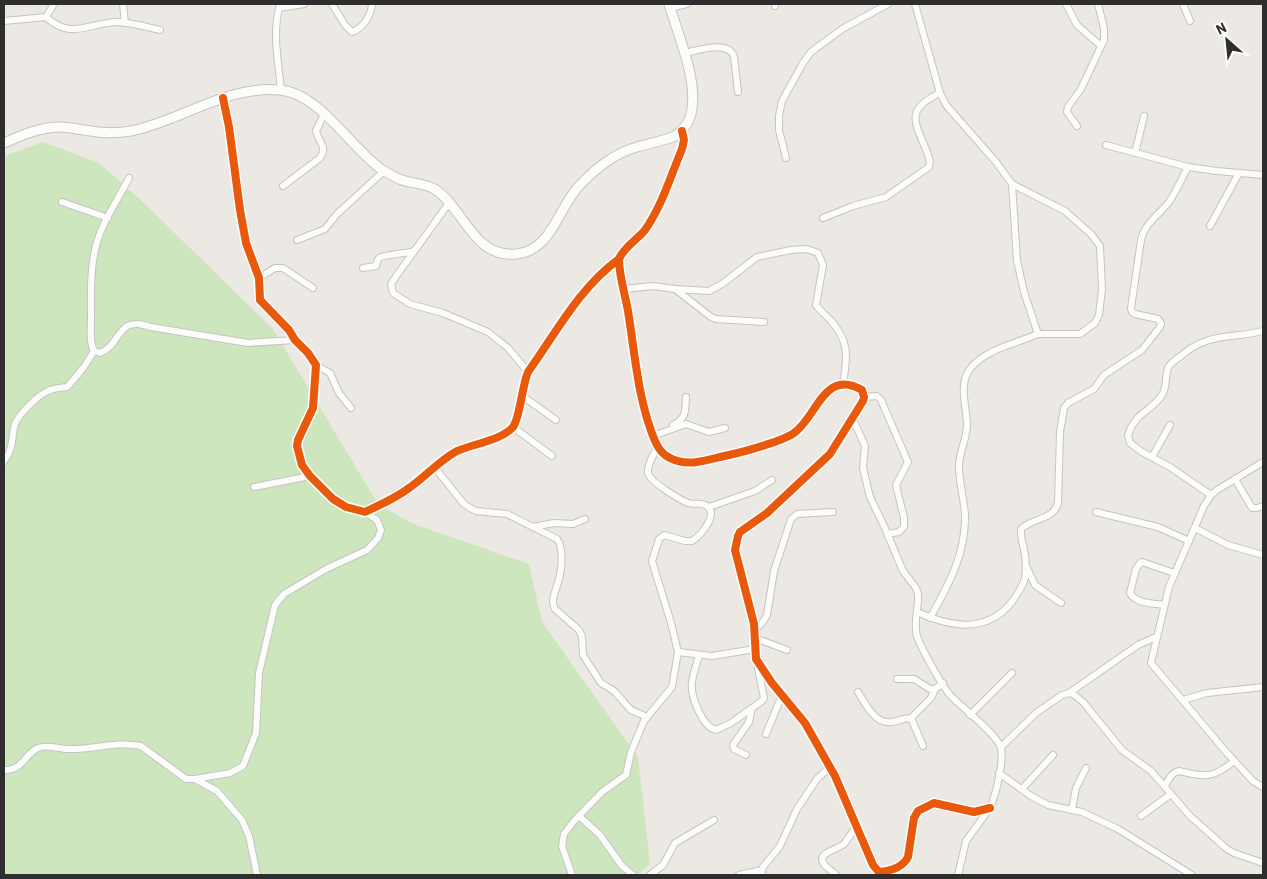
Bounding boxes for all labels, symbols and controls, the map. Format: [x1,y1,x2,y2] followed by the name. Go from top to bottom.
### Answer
[1202,15,1252,65] north arrow
[1213,18,1229,38] text: N

